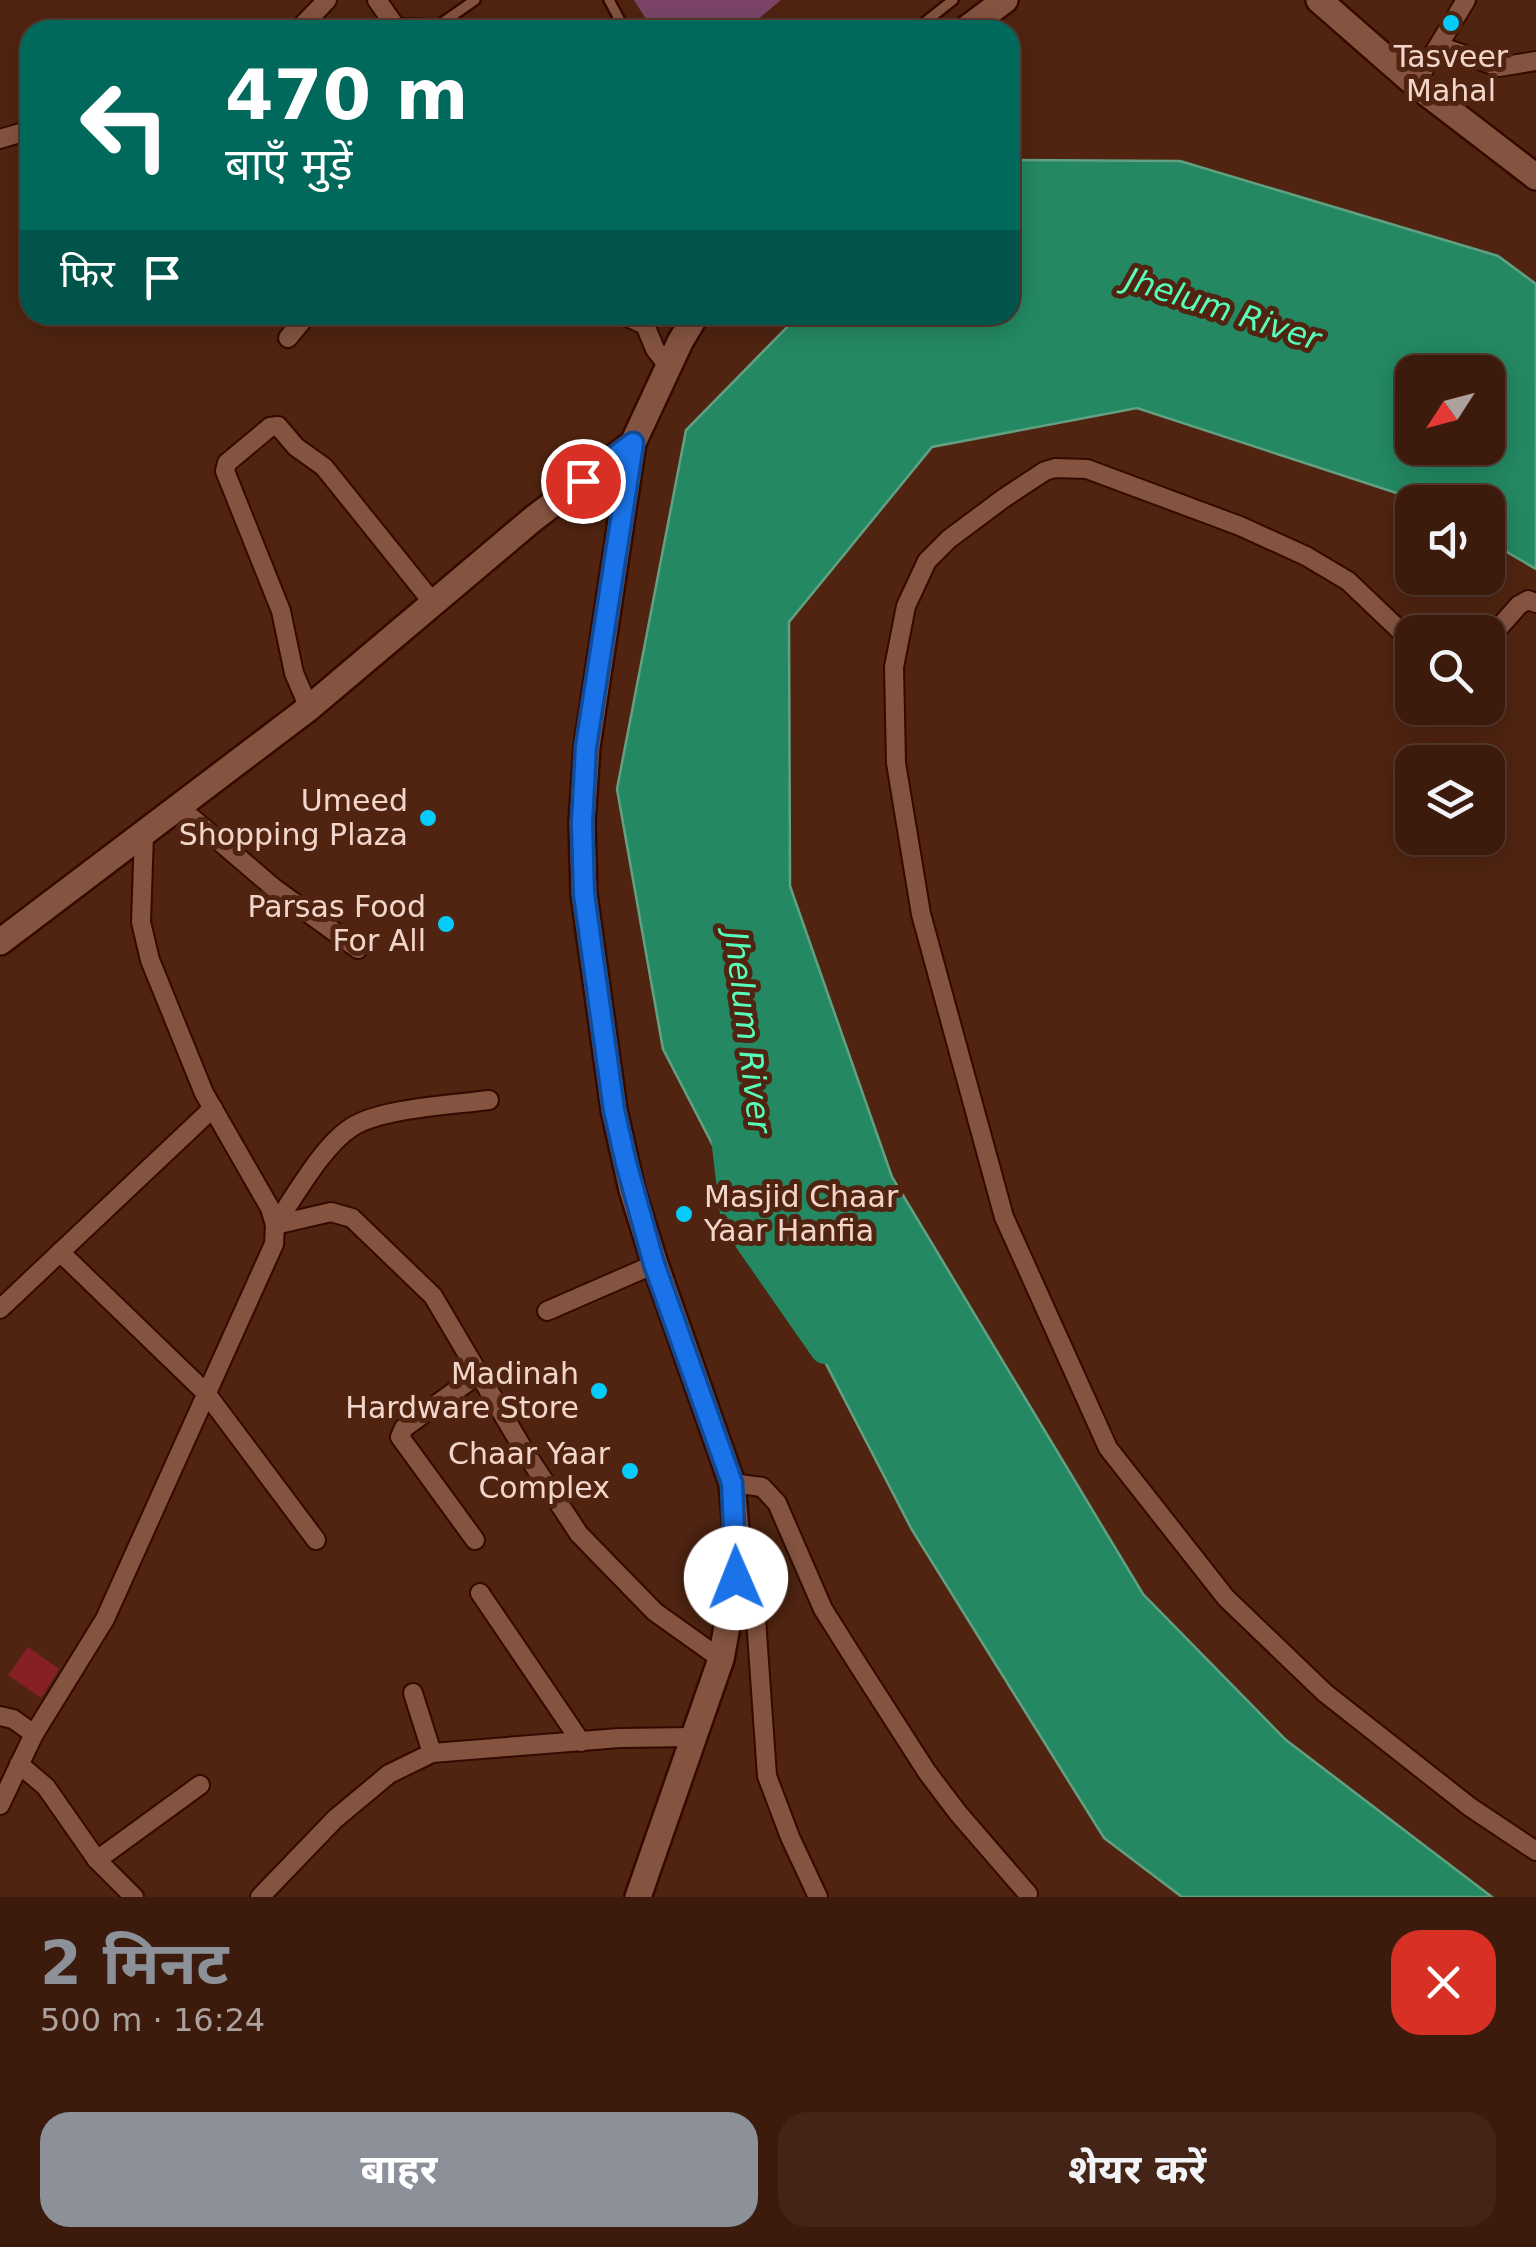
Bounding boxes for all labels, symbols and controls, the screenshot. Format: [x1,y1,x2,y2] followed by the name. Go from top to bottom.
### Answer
[1440,12,1462,34] marker: Tasveer Mahal
[1393,39,1509,108] place label: Tasveer Mahal
[225,54,468,136] text: 470 m
[60,60,190,190] icon: left
[225,138,353,191] text: बाएँ मुड़ें
[135,250,190,305] icon: arrive
[60,252,115,296] text: फिर
[1115,258,1327,359] water label: Jhelum River
[1395,355,1505,465] north arrow
[1395,355,1505,855] map controls
[541,439,626,524] pin
[556,454,611,509] icon: arrive
[1395,485,1505,595] button: sound
[1395,615,1505,725] button: search
[1395,745,1505,855] button: layers
[179,783,408,852] place label: Umeed Shopping Plaza
[417,807,439,829] marker: Umeed Shopping Plaza
[247,889,426,958] place label: Parsas Food For All
[435,913,457,935] marker: Parsas Food For All
[716,923,779,1137] water label: Jhelum River
[703,1179,899,1248] place label: Masjid Chaar Yaar Hanfia
[673,1203,695,1225] marker: Masjid Chaar Yaar Hanfia
[345,1356,579,1425] place label: Madinah Hardware Store
[588,1380,610,1402] marker: Madinah Hardware Store
[448,1436,611,1505] place label: Chaar Yaar Complex
[619,1460,641,1482] marker: Chaar Yaar Complex
[684,1526,788,1630] position arrow
[40,1928,229,1998] text: 2 मिनट
[1391,1930,1496,2035] button: close
[40,2001,265,2039] text: 500 m · 16:24
[40,2112,758,2227] button: बाहर
[778,2112,1496,2227] button: शेयर करें

